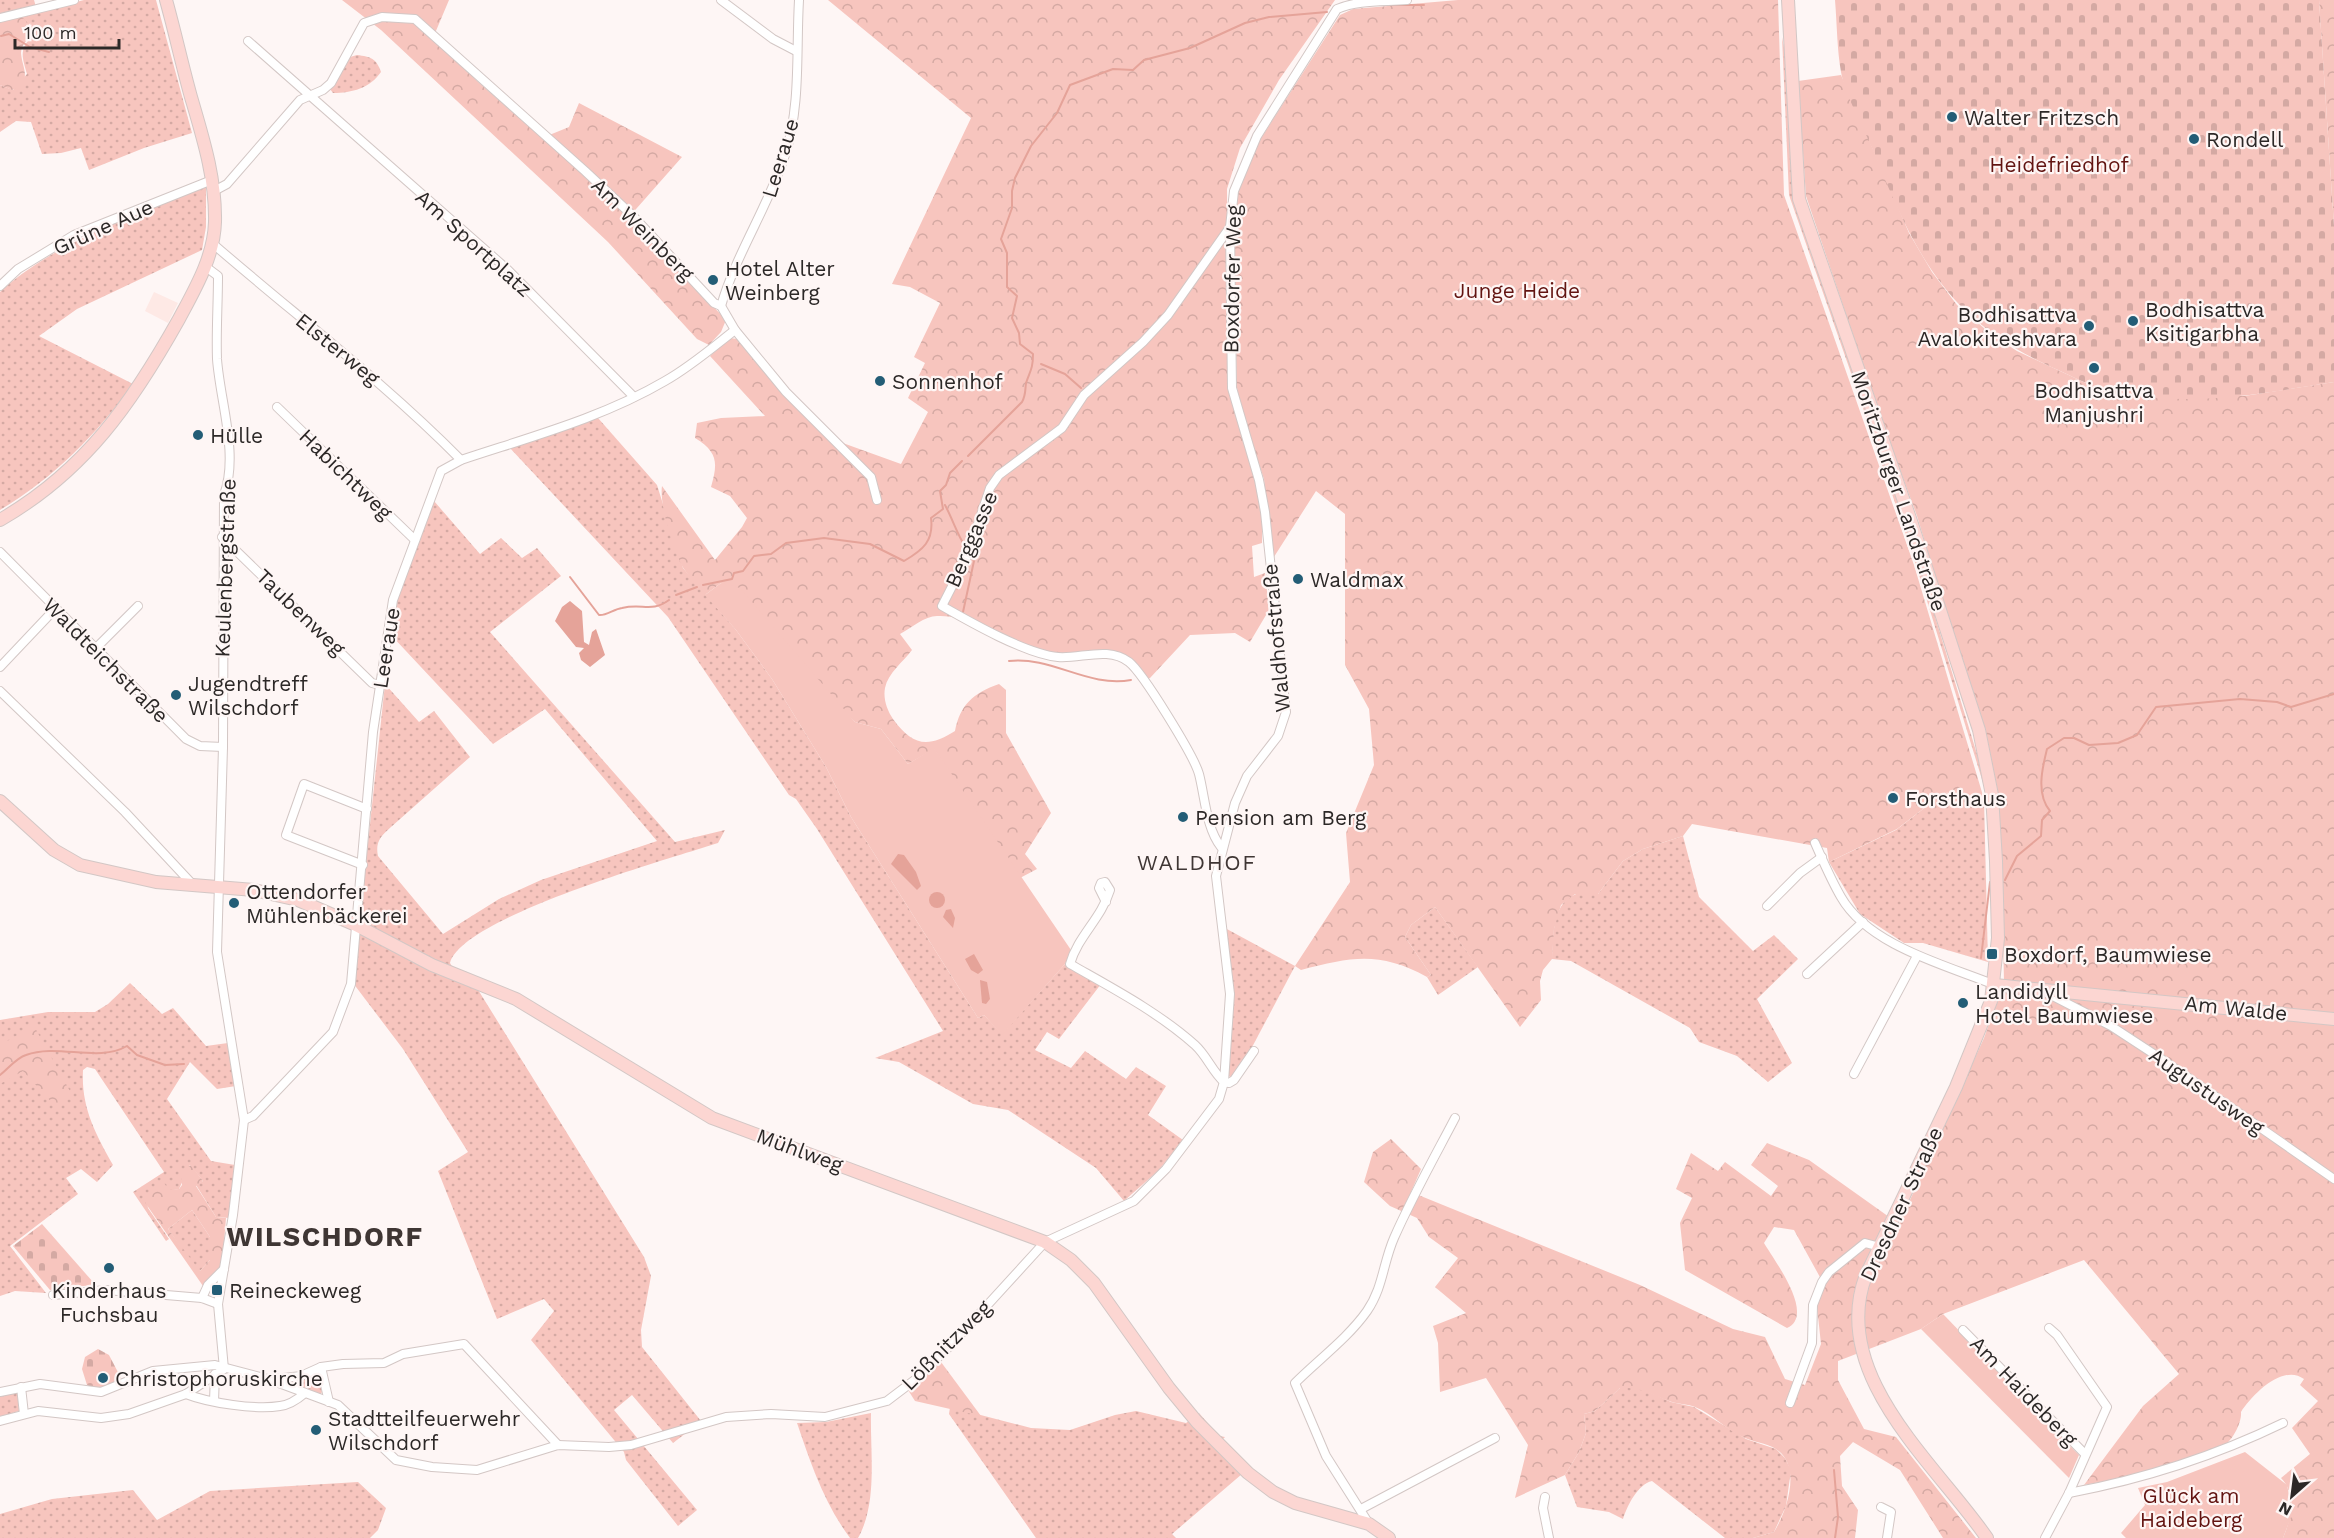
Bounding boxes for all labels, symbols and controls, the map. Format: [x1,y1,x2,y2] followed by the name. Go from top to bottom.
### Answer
[15,12,118,50] scale bar
[24,22,77,43] text: 100 m
[1964,105,2119,130] place label: Walter Fritzsch
[1945,110,1959,124] marker: Walter Fritzsch
[756,115,804,201] street label: Leeraue
[2206,127,2284,152] place label: Rondell
[2187,132,2201,146] marker: Rondell
[1989,152,2129,177] park label: Heidefriedhof
[586,172,700,286] street label: Am Weinberg
[411,184,537,302] street label: Am Sportplatz
[49,194,157,260] street label: Grüne Aue
[1218,204,1246,353] street label: Boxdorfer Weg
[725,256,835,305] place label: Hotel Alter Weinberg
[706,273,720,287] marker: Hotel Alter Weinberg
[1454,278,1580,303] park label: Junge Heide
[2145,297,2264,346] place label: Bodhisattva Ksitigarbha
[1917,302,2077,351] place label: Bodhisattva Avalokiteshvara
[291,308,386,391] street label: Elsterweg
[2126,314,2140,328] marker: Bodhisattva Ksitigarbha
[2082,319,2096,333] marker: Bodhisattva Avalokiteshvara
[2087,361,2101,375] marker: Bodhisattva Manjushri
[1846,367,1952,615] street label: Moritzburger Landstraße
[892,369,1003,394] place label: Sonnenhof
[873,374,887,388] marker: Sonnenhof
[2034,378,2154,427] place label: Bodhisattva Manjushri
[210,423,263,448] place label: Hülle
[294,423,398,525] street label: Habichtweg
[191,428,205,442] marker: Hülle
[209,478,241,658] street label: Keulenbergstraße
[939,487,1003,591] street label: Berggasse
[1257,562,1295,714] street label: Waldhofstraße
[251,563,351,661] street label: Taubenweg
[1310,567,1404,592] place label: Waldmax
[1291,572,1305,586] marker: Waldmax
[38,592,174,728] street label: Waldteichstraße
[367,606,405,690] street label: Leeraue
[188,671,308,720] place label: Jugendtreff Wilschdorf
[169,688,183,702] marker: Jugendtreff Wilschdorf
[1905,786,2006,811] place label: Forsthaus
[1886,791,1900,805] marker: Forsthaus
[1195,805,1367,830] place label: Pension am Berg
[1176,810,1190,824] marker: Pension am Berg
[1137,850,1257,875] district label: WALDHOF
[246,879,408,928] place label: Ottendorfer Mühlenbäckerei
[227,896,241,910] marker: Ottendorfer Mühlenbäckerei
[2004,942,2212,967] place label: Boxdorf, Baumwiese
[1985,947,1999,961] marker: Boxdorf, Baumwiese
[1975,979,2153,1028] place label: Landidyll Hotel Baumwiese
[2183,990,2289,1026] street label: Am Walde
[1956,996,1970,1010] marker: Landidyll Hotel Baumwiese
[2145,1042,2270,1140] street label: Augustusweg
[753,1123,847,1177] street label: Mühlweg
[1854,1123,1948,1285] street label: Dresdner Straße
[226,1221,424,1253] district label: WILSCHDORF
[102,1261,116,1275] marker: Kinderhaus Fuchsbau
[51,1278,167,1327] place label: Kinderhaus Fuchsbau
[229,1278,362,1303] place label: Reineckeweg
[210,1283,224,1297] marker: Reineckeweg
[896,1294,997,1395] street label: Lößnitzweg
[1965,1331,2083,1452] street label: Am Haideberg
[115,1366,323,1391] place label: Christophoruskirche
[96,1371,110,1385] marker: Christophoruskirche
[328,1406,521,1455] place label: Stadtteilfeuerwehr Wilschdorf
[309,1423,323,1437] marker: Stadtteilfeuerwehr Wilschdorf
[2262,1466,2322,1526] north arrow
[2140,1483,2243,1532] park label: Glück am Haideberg
[2275,1498,2295,1520] text: N

